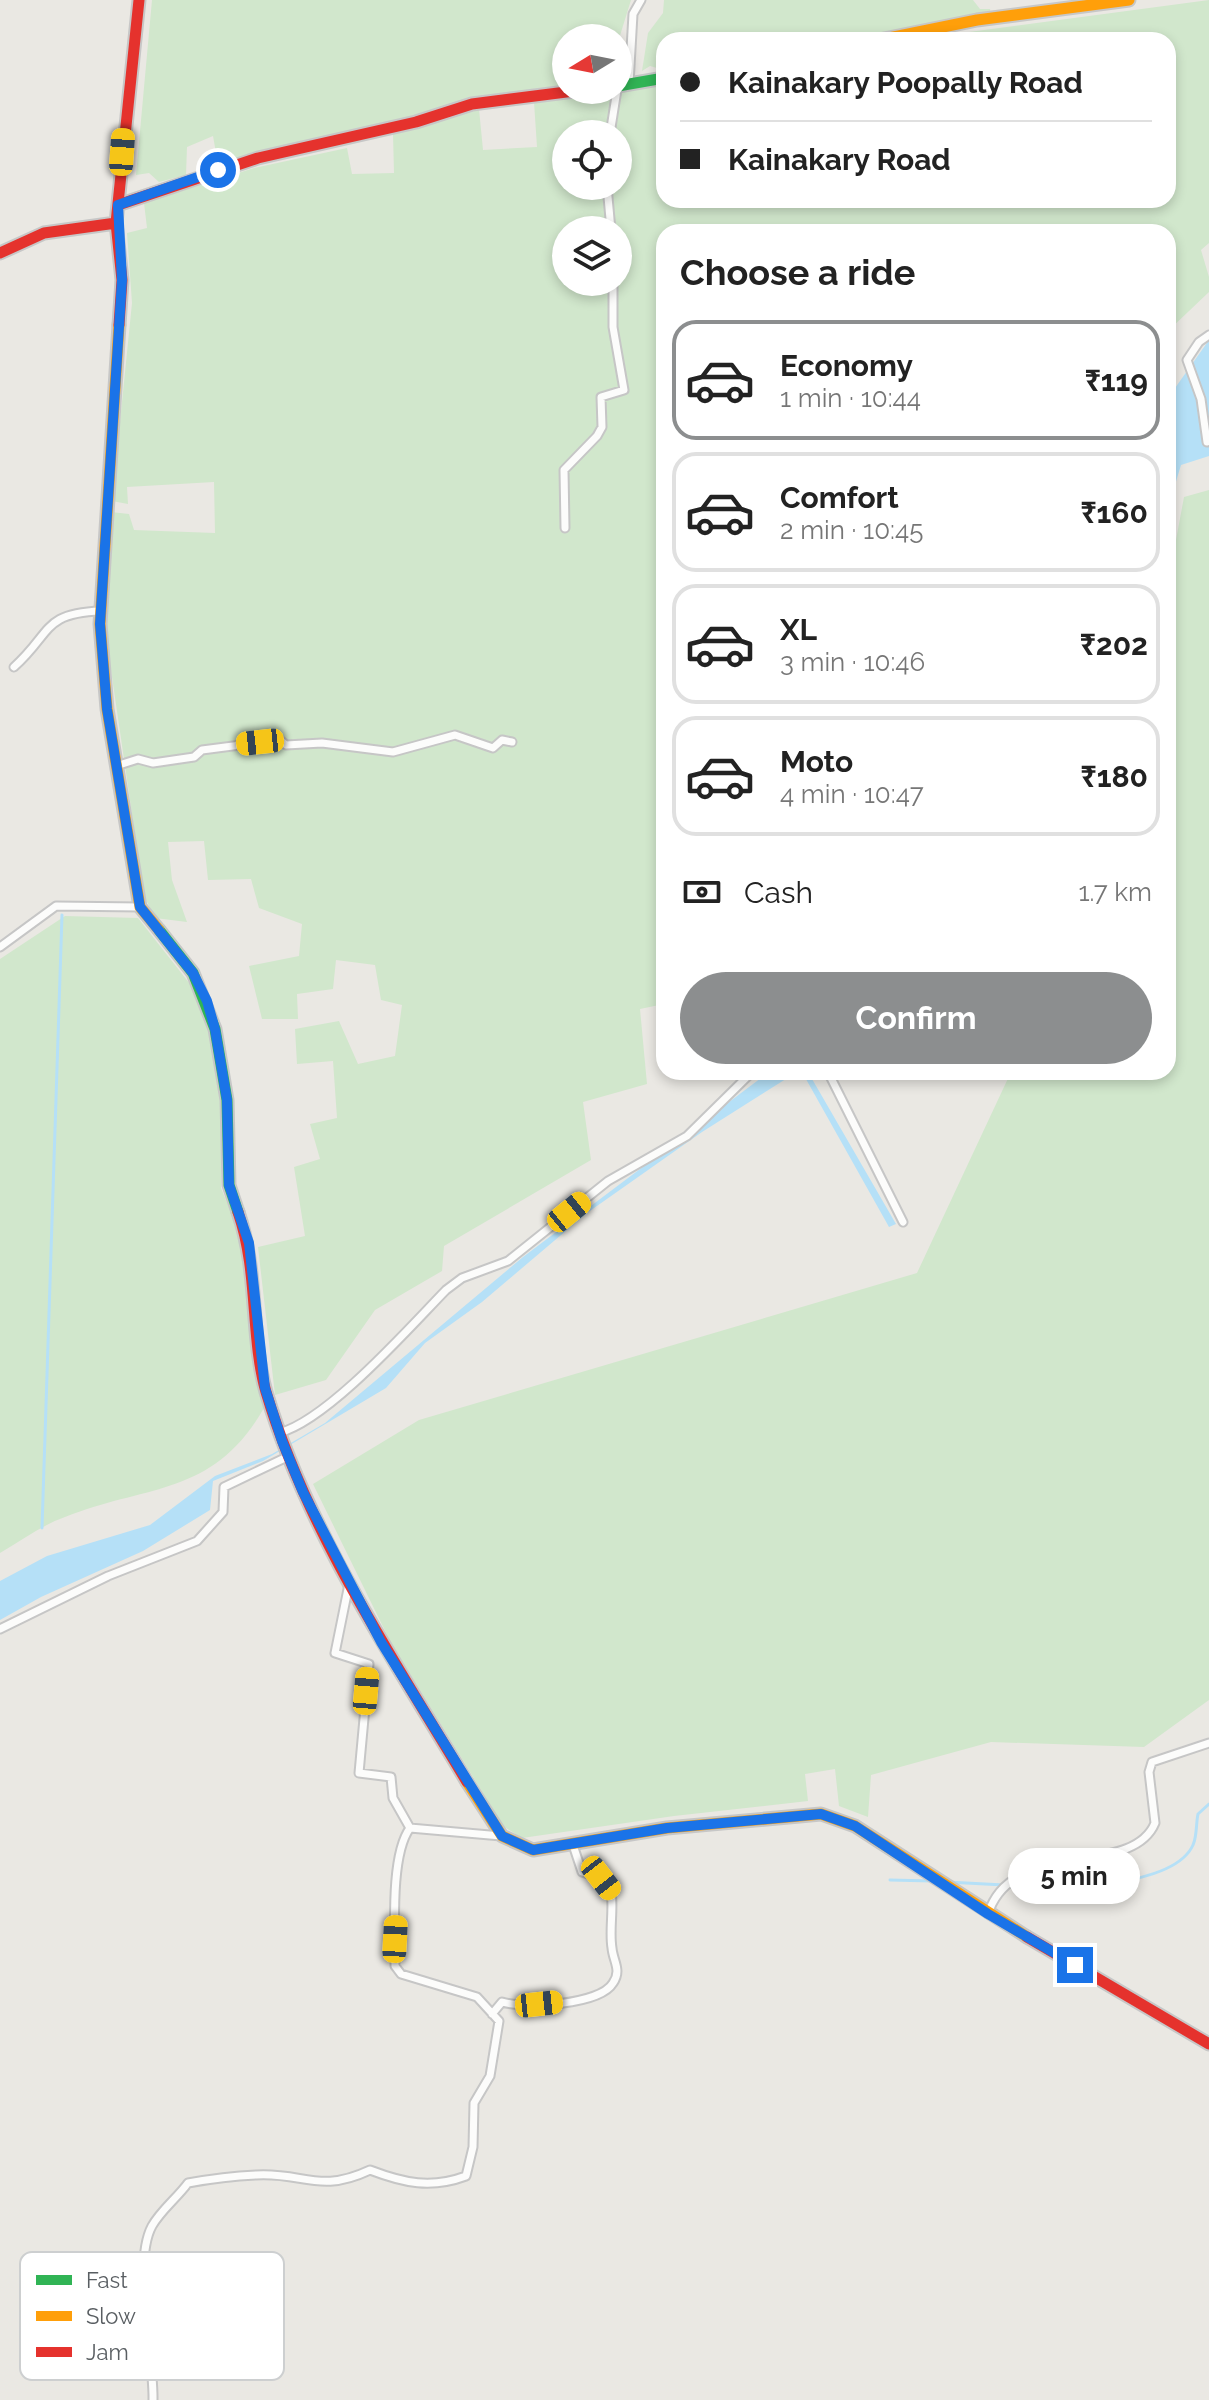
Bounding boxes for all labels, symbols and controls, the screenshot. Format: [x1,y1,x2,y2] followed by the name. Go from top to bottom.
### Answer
[552,24,632,104] north arrow
[552,24,632,296] map controls
[728,65,1083,100] text: Kainakary Poopally Road
[552,120,632,200] button: locate
[108,127,136,177] car
[728,142,951,177] text: Kainakary Road
[200,152,236,188] route start
[552,216,632,296] button: layers
[680,251,915,293] text: Choose a ride
[684,344,756,416] icon: car
[780,348,913,383] text: Economy
[1085,363,1148,398] text: ₹119
[780,383,921,413] text: 1 min · 10:44
[684,476,756,548] icon: car
[780,480,899,515] text: Comfort
[1081,495,1148,530] text: ₹160
[780,515,923,545] text: 2 min · 10:45
[684,608,756,680] icon: car
[780,612,817,647] text: XL
[1080,627,1148,662] text: ₹202
[780,647,925,677] text: 3 min · 10:46
[235,728,285,756] car
[684,740,756,812] icon: car
[780,744,853,779] text: Moto
[1081,759,1148,794] text: ₹180
[780,779,924,809] text: 4 min · 10:47
[680,870,724,914] icon: cash
[744,875,813,910] text: Cash
[1078,877,1152,907] text: 1.7 km
[680,972,1152,1064] button: Confirm
[543,1188,595,1236] car
[352,1666,380,1716] car
[1009,1849,1141,1905] callout: 5 min
[577,1852,625,1904] car
[1040,1861,1108,1891] text: 5 min
[382,1914,408,1964] car
[1057,1947,1093,1983] route end
[514,1990,564,2018] car
[20,2252,284,2380] legend
[86,2267,128,2293] text: Fast
[86,2303,136,2329] text: Slow
[86,2339,129,2365] text: Jam

